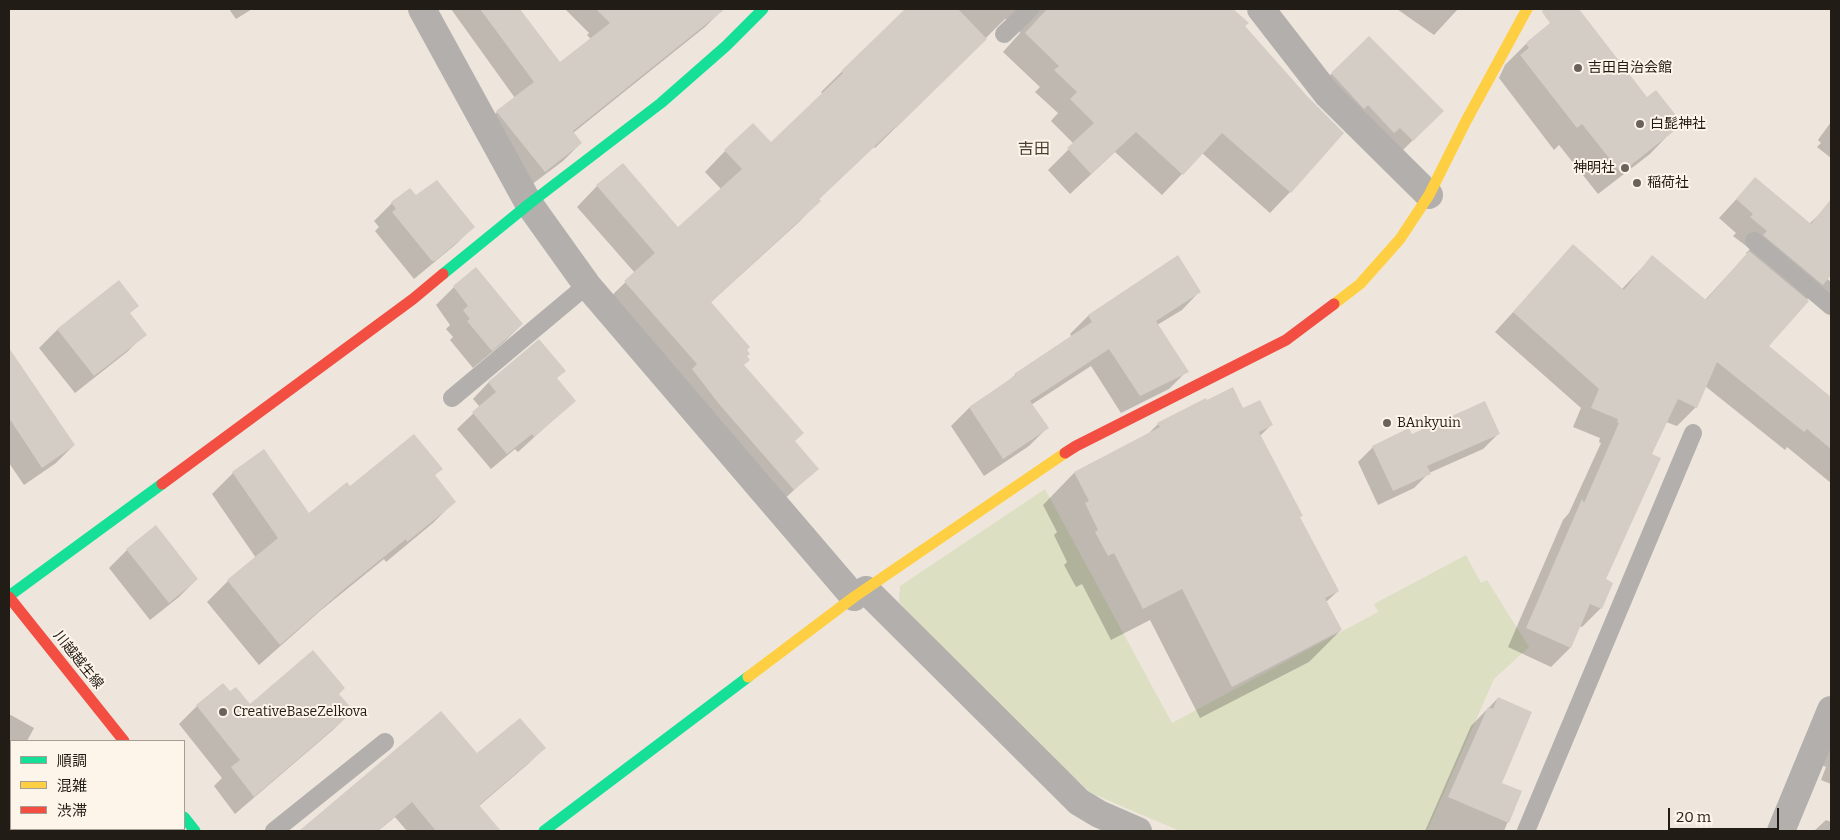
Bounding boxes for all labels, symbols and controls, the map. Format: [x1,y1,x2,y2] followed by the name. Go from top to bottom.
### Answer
[1588,60,1672,76] place label: 吉田自治会館
[1572,62,1584,74] marker: 吉田自治会館
[1650,116,1706,132] place label: 白髭神社
[1634,118,1646,130] marker: 白髭神社
[1018,140,1050,160] district label: 吉田
[1573,160,1615,176] place label: 神明社
[1619,162,1631,174] marker: 神明社
[1647,175,1689,191] place label: 稲荷社
[1631,177,1643,189] marker: 稲荷社
[1397,415,1461,431] place label: BAnkyuin
[1381,417,1393,429] marker: BAnkyuin
[49,628,107,692] street label: 川越越生線
[233,704,367,720] place label: CreativeBaseZelkova
[217,706,229,718] marker: CreativeBaseZelkova
[10,740,185,830] legend
[57,752,87,770] text: 順調
[57,777,87,795] text: 混雑
[1670,798,1781,830] scale bar
[57,802,87,820] text: 渋滞
[1676,808,1711,826] text: 20 m

